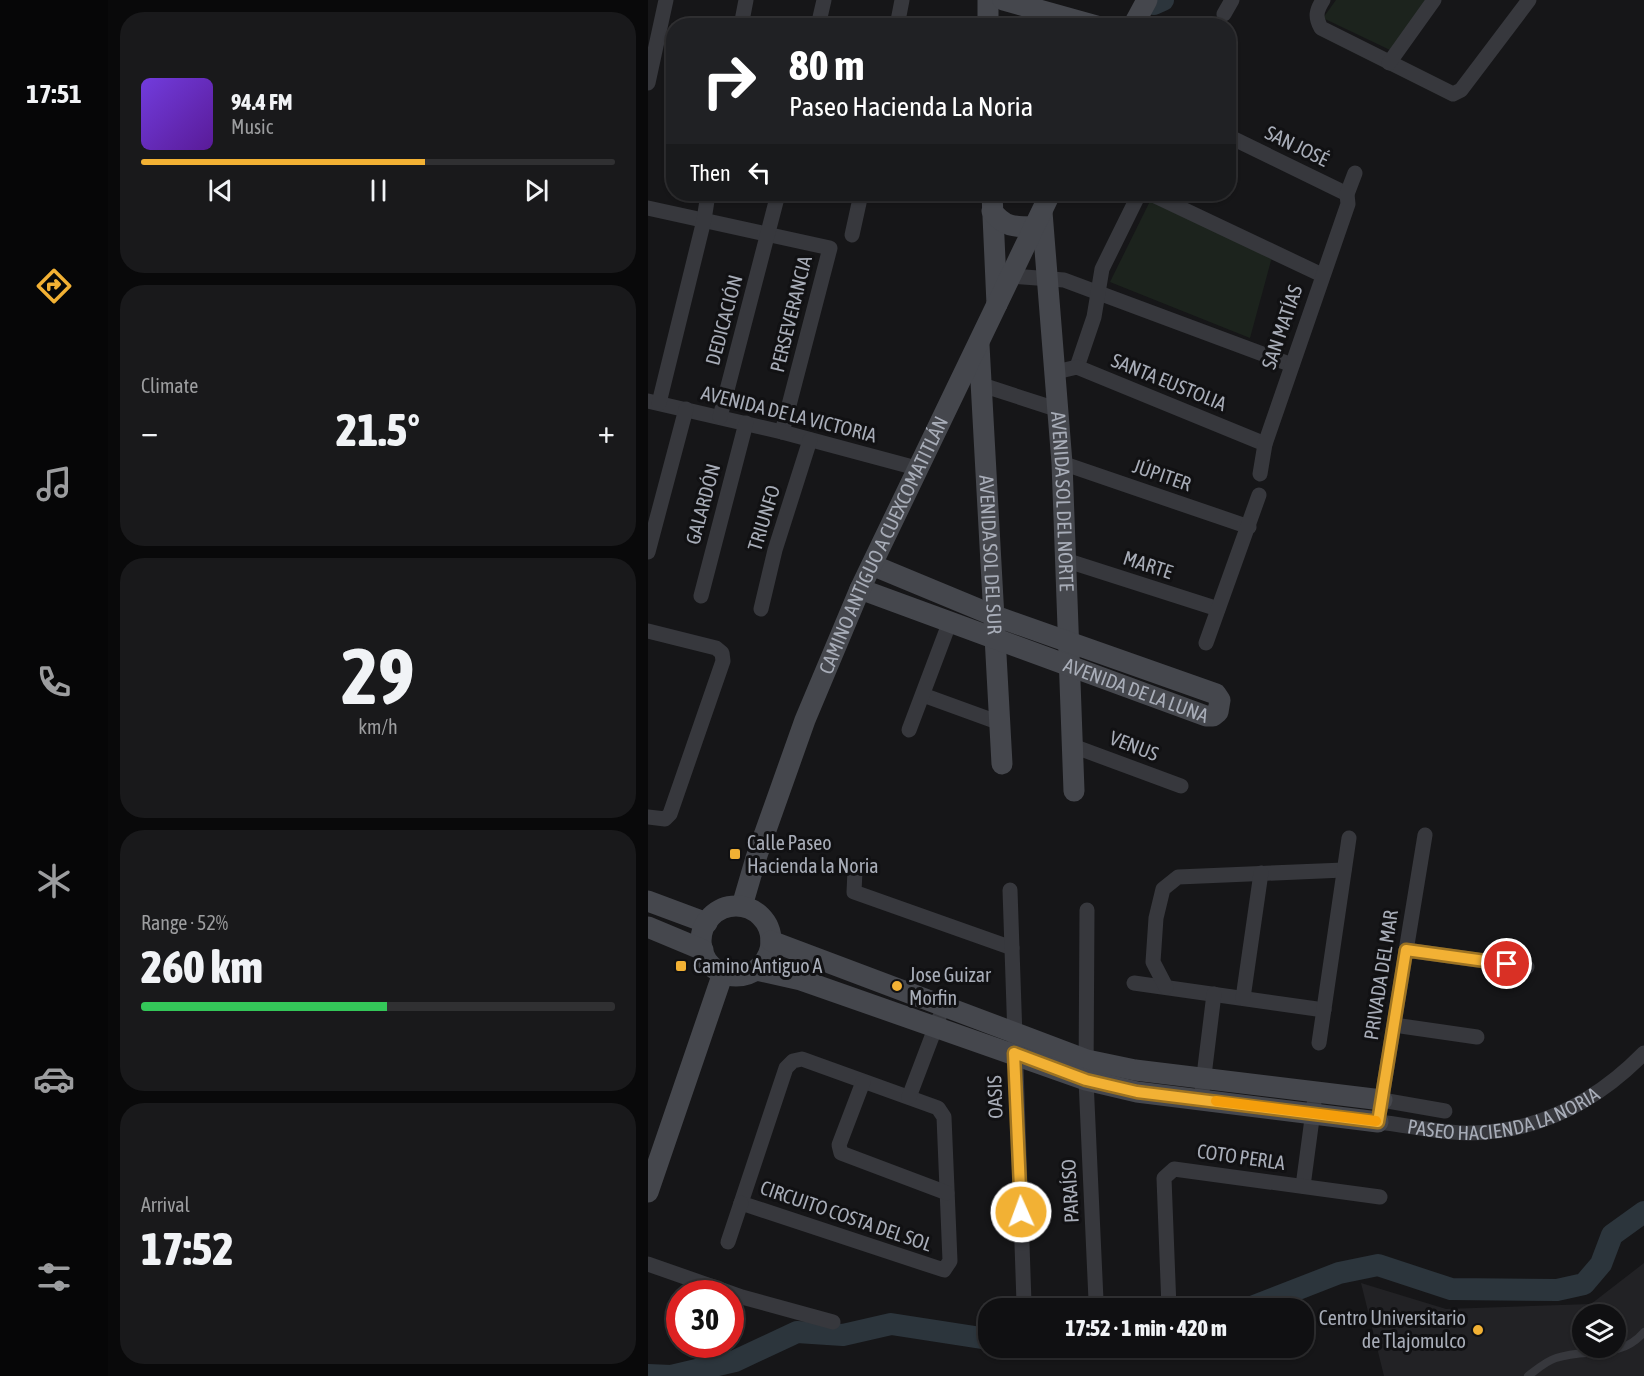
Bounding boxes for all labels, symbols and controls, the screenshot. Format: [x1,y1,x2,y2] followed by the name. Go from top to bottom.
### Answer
[789,41,864,89] text: 80 m
[690,42,768,120] icon: right
[26,78,82,109] text: 17:51
[231,89,293,115] text: 94.4 FM
[789,91,1033,122] text: Paseo Hacienda La Noria
[231,115,273,138] text: Music
[1262,120,1333,171] street label: SAN JOSÉ
[743,156,776,189] icon: left
[690,160,731,186] text: Then
[204,174,237,207] icon: previous
[362,174,395,207] icon: pause
[520,174,553,207] icon: next
[765,253,816,374] street label: PERSEVERANCIA
[33,265,75,307] icon: directions
[700,272,747,367] street label: DEDICACIÓN
[1256,282,1307,372] street label: SAN MATÍAS
[1108,348,1230,415] street label: SANTA EUSTOLIA
[141,374,198,397] text: Climate
[699,381,879,446] street label: AVENIDA DE LA VICTORIA
[336,404,420,456] text: 21.5°
[1047,410,1079,592] street label: AVENIDA SOL DEL NORTE
[141,412,158,450] text: −
[598,412,615,450] text: +
[814,412,952,677] street label: CAMINO ANTIGUO A CUEXCOMATITLÁN
[1130,454,1194,495] street label: JÚPITER
[681,461,724,547] street label: GALARDÓN
[33,463,75,505] icon: music
[975,474,1007,635] street label: AVENIDA SOL DEL SUR
[743,482,784,553] street label: TRIUNFO
[1121,546,1176,583] street label: MARTE
[341,631,415,721] text: 29
[1061,653,1212,727] street label: AVENIDA DE LA LUNA
[33,661,75,703] icon: phone
[358,715,398,738] text: km/h
[1107,726,1162,765] street label: VENUS
[747,831,879,877] place label: Calle Paseo Hacienda la Noria
[728,847,742,861] marker: Calle Paseo Hacienda la Noria
[33,860,75,902] icon: climate
[1359,908,1402,1042] street label: PRIVADA DEL MAR
[141,911,228,934] text: Range · 52%
[1481,938,1532,989] pin
[141,941,263,993] text: 260 km
[1490,947,1523,980] icon: arrive
[693,954,822,977] place label: Camino Antiguo A
[674,959,688,973] marker: Camino Antiguo A
[909,963,992,1009] place label: Jose Guizar Morfin
[890,979,904,993] marker: Jose Guizar Morfin
[33,1058,75,1100] icon: car
[982,1075,1007,1119] street label: OASIS
[1406,1082,1604,1144] street label: PASEO HACIENDA LA NORIA
[1196,1139,1287,1174] street label: COTO PERLA
[1056,1159,1083,1223] street label: PARAÍSO
[757,1175,935,1256] street label: CIRCUITO COSTA DEL SOL
[989,1180,1053,1244] position arrow
[141,1193,190,1216] text: Arrival
[141,1223,234,1275] text: 17:52
[33,1256,75,1298] icon: filters
[666,1280,744,1358] speed limit sign: 30
[1572,1304,1626,1358] map controls
[1572,1304,1626,1358] button: layers
[1319,1306,1466,1352] place label: Centro Universitario de Tlajomulco
[1065,1315,1227,1341] text: 17:52 · 1 min · 420 m
[1471,1323,1485,1337] marker: Centro Universitario de Tlajomulco

